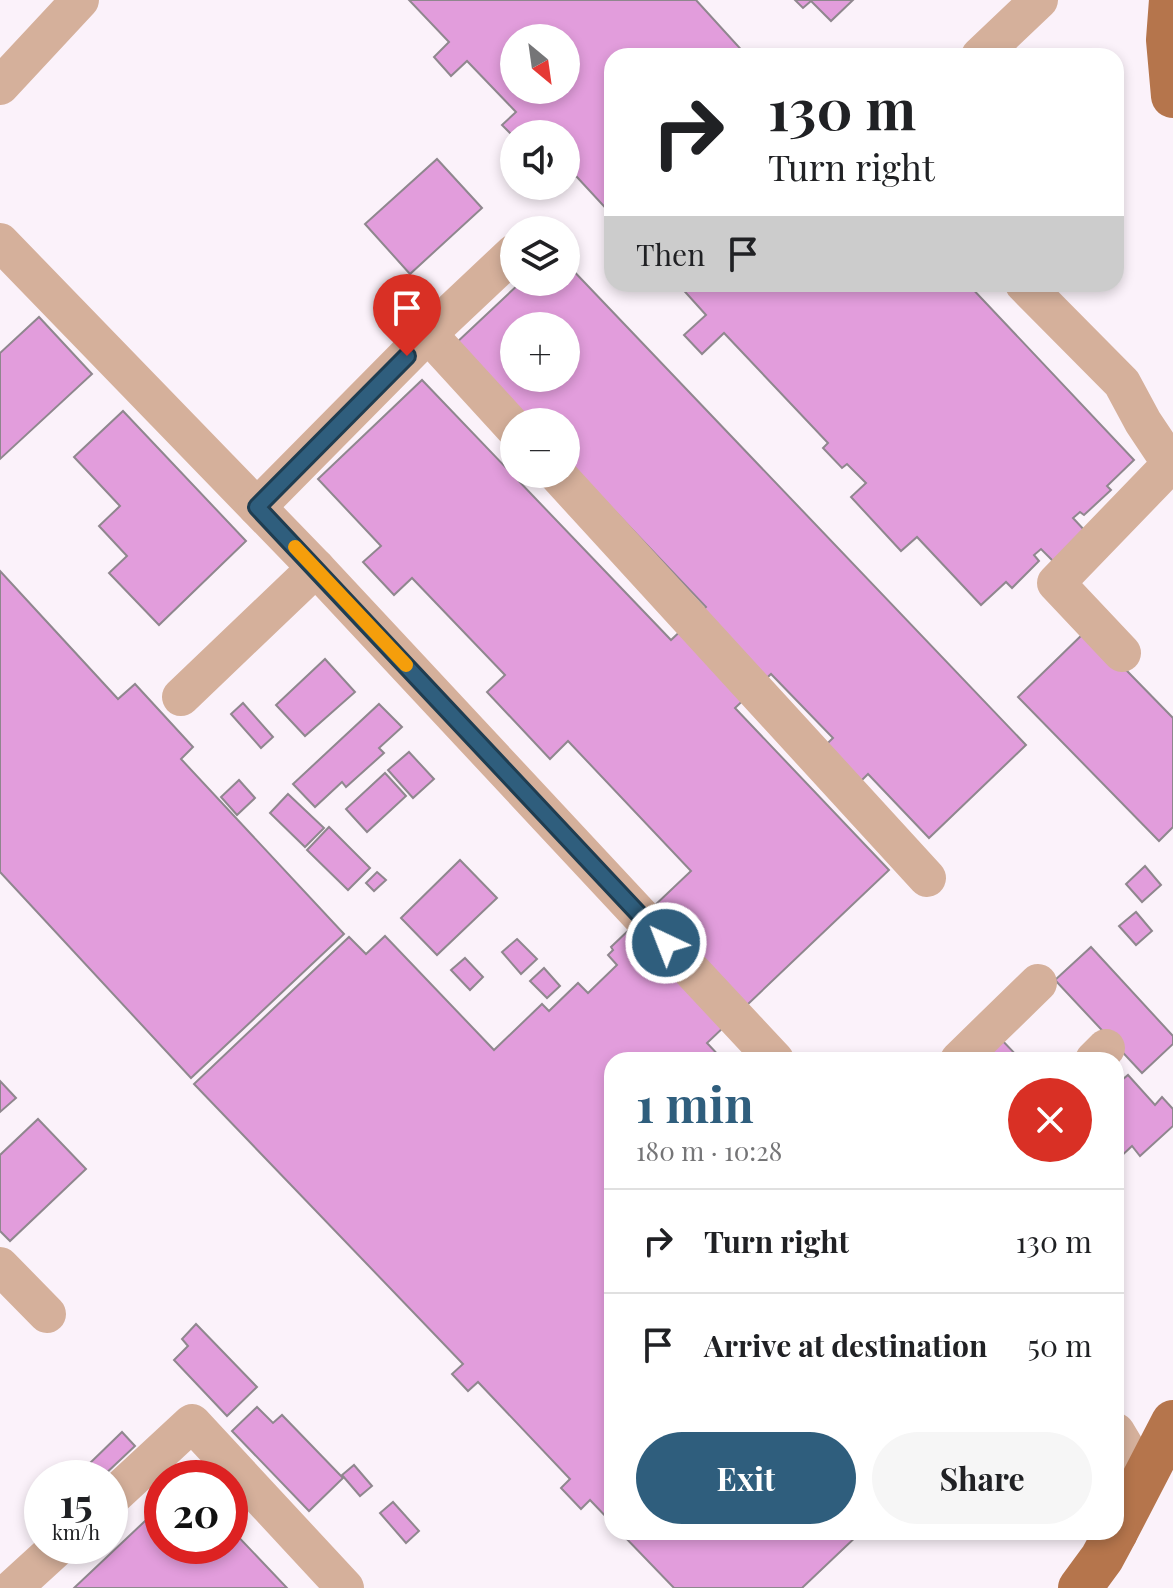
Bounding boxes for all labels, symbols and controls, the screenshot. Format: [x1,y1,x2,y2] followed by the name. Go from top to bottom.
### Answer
[500,24,580,104] north arrow
[500,24,580,488] map controls
[768,70,916,145] text: 130 m
[636,80,740,184] icon: right
[500,120,580,200] button: sound
[768,142,935,190] text: Turn right
[500,216,580,296] button: layers
[721,232,765,276] icon: arrive
[636,234,705,274] text: Then
[373,274,441,356] pin
[385,286,429,330] icon: arrive
[500,312,580,392] button: +
[500,408,580,488] button: −
[624,901,708,985] position arrow
[636,1071,754,1135] text: 1 min
[1008,1078,1092,1162] button: close
[636,1133,782,1168] text: 180 m · 10:28
[636,1219,680,1263] icon: right
[704,1221,849,1261] text: Turn right
[1016,1221,1092,1261] text: 130 m
[636,1323,680,1367] icon: arrive
[704,1325,987,1365] text: Arrive at destination
[1027,1325,1092,1365] text: 50 m
[636,1432,856,1524] button: Exit
[872,1432,1092,1524] button: Share
[144,1460,248,1564] speed limit sign: 20
[59,1475,93,1528] text: 15
[52,1518,100,1545] text: km/h

